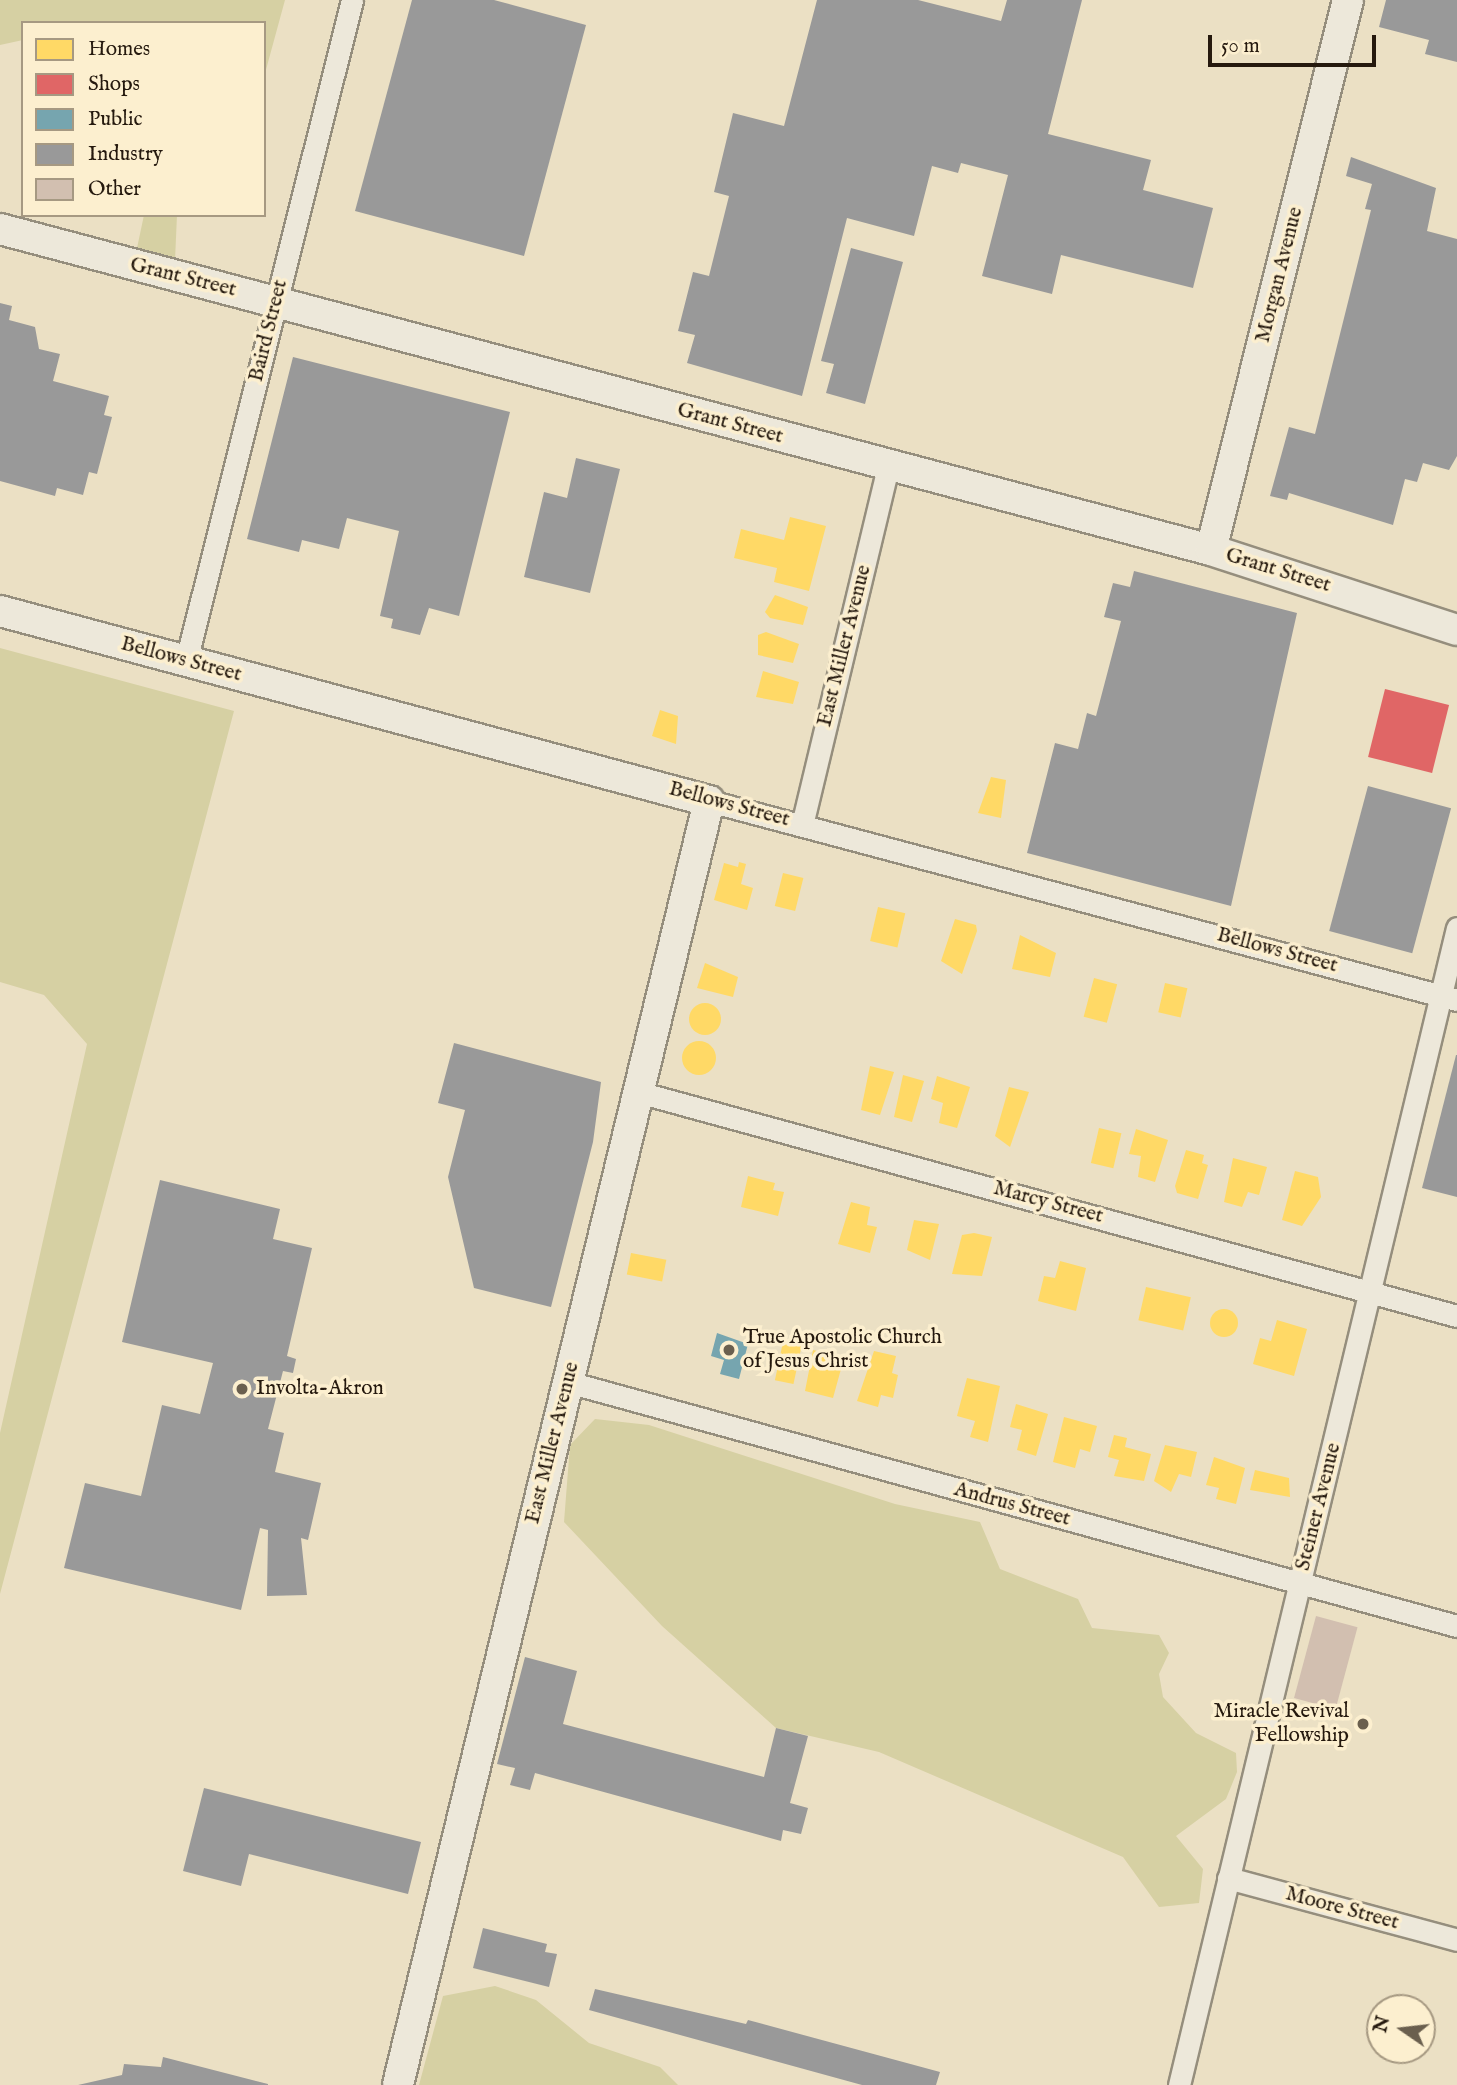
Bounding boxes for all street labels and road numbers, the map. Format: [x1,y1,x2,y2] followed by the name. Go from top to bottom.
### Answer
[1251,205,1309,345] street label: Morgan Avenue
[127,253,239,303] street label: Grant Street
[244,277,294,385] street label: Baird Street
[674,398,786,450] street label: Grant Street
[1222,543,1334,599] street label: Grant Street
[813,563,877,729] street label: East Miller Avenue
[118,632,244,688] street label: Bellows Street
[666,777,792,833] street label: Bellows Street
[1214,923,1340,979] street label: Bellows Street
[990,1176,1106,1230] street label: Marcy Street
[521,1360,585,1526] street label: East Miller Avenue
[1291,1441,1347,1573] street label: Steiner Avenue
[951,1477,1073,1533] street label: Andrus Street
[1283,1882,1401,1936] street label: Moore Street

